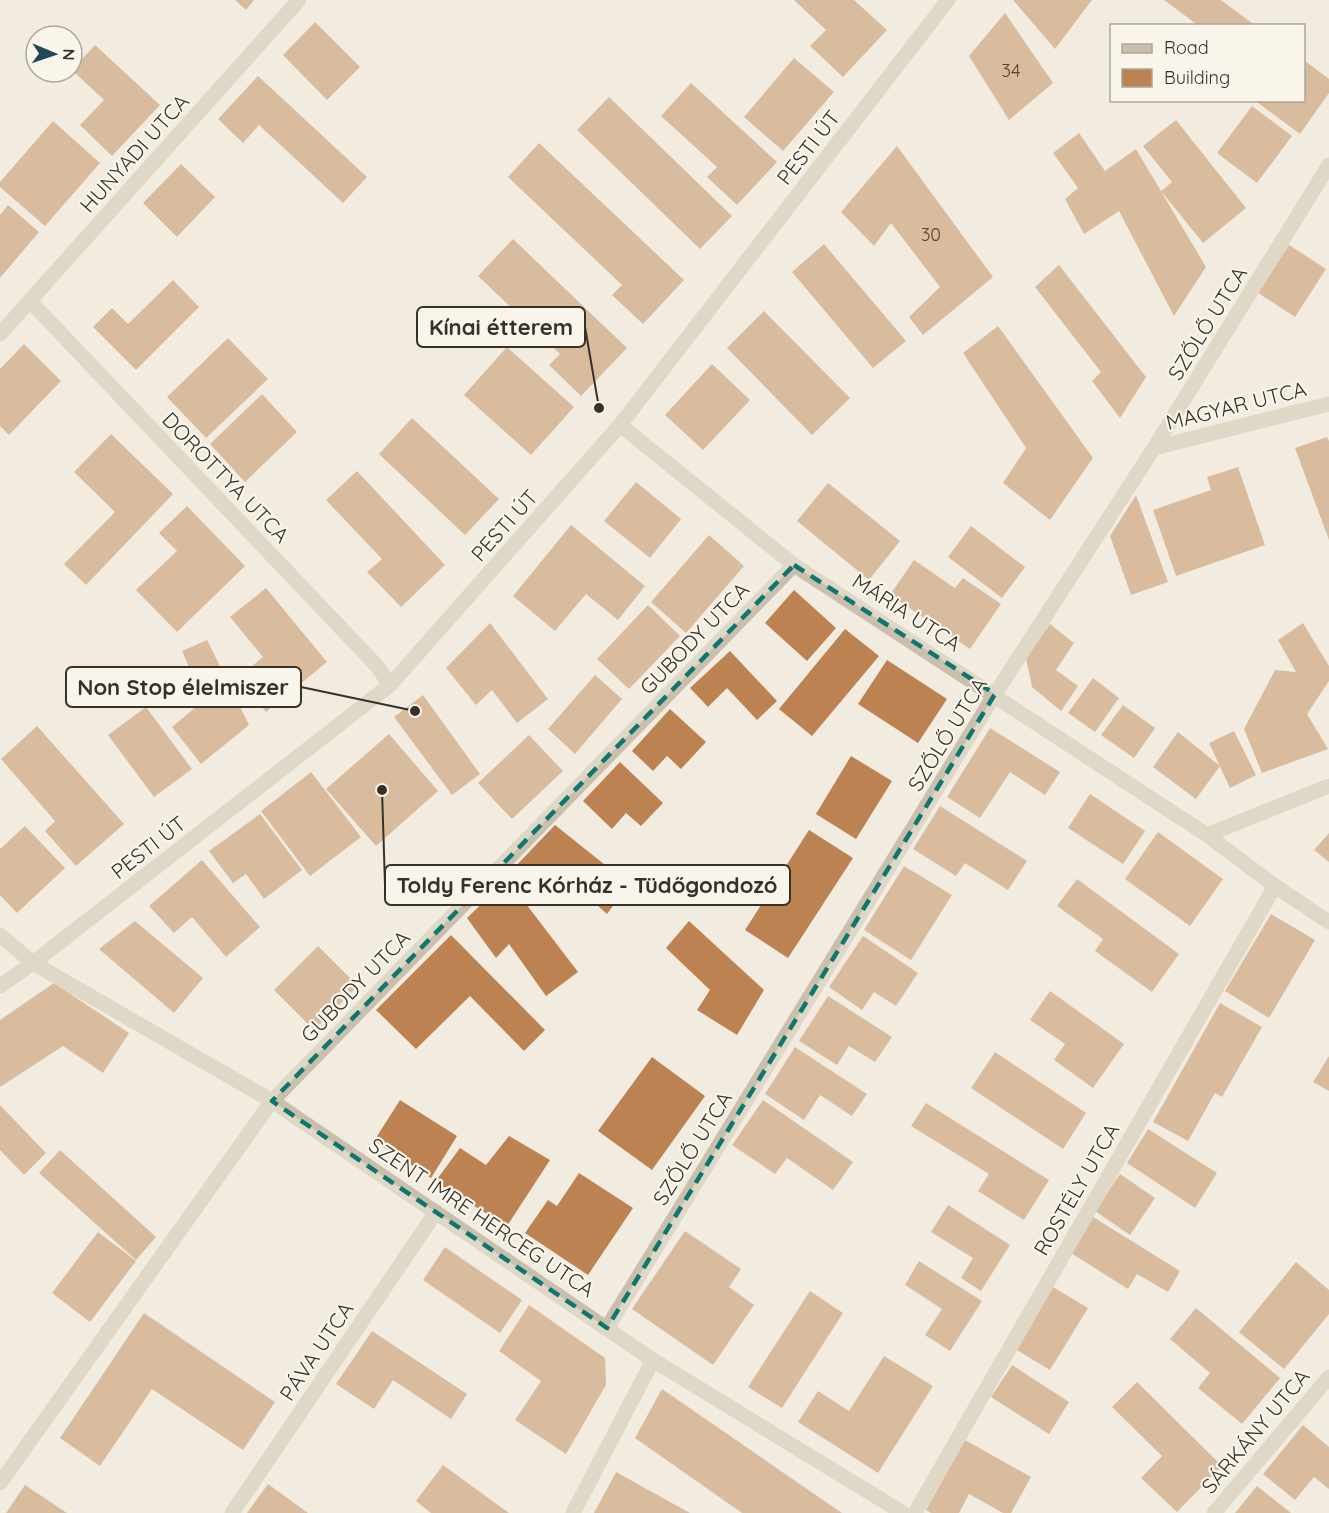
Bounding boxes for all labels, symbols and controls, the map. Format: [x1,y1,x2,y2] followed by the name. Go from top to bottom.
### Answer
[24,24,84,84] north arrow
[1110,24,1305,102] legend
[1164,36,1209,59] text: Road
[59,48,79,61] text: N
[1002,59,1020,82] house number: 34
[1164,66,1230,89] text: Building
[74,88,194,218] street label: HUNYADI UTCA
[771,104,845,190] street label: PESTI ÚT
[921,223,941,246] house number: 30
[1162,261,1252,385] street label: SZŐLŐ UTCA
[417,307,585,347] callout: Kínai étterem
[429,313,573,341] text: Kínai étterem
[1163,375,1309,435] street label: MAGYAR UTCA
[157,406,295,548] street label: DOROTTYA UTCA
[465,484,543,566] street label: PESTI ÚT
[848,567,966,657] street label: MÁRIA UTCA
[634,576,754,700] street label: GUBODY UTCA
[66,667,301,707] callout: Non Stop élelmiszer
[902,672,992,796] street label: SZŐLŐ UTCA
[77,673,289,701] text: Non Stop élelmiszer
[105,810,191,884] street label: PESTI ÚT
[385,865,790,905] callout: Toldy Ferenc Kórház - Tüdőgondozó
[396,871,778,899] text: Toldy Ferenc Kórház - Tüdőgondozó
[295,924,415,1048] street label: GUBODY UTCA
[647,1086,737,1210] street label: SZŐLŐ UTCA
[1028,1118,1124,1260] street label: ROSTÉLY UTCA
[364,1132,600,1302] street label: SZENT IMRE HERCEG UTCA
[274,1297,358,1405] street label: PÁVA UTCA
[1195,1363,1315,1499] street label: SÁRKÁNY UTCA

